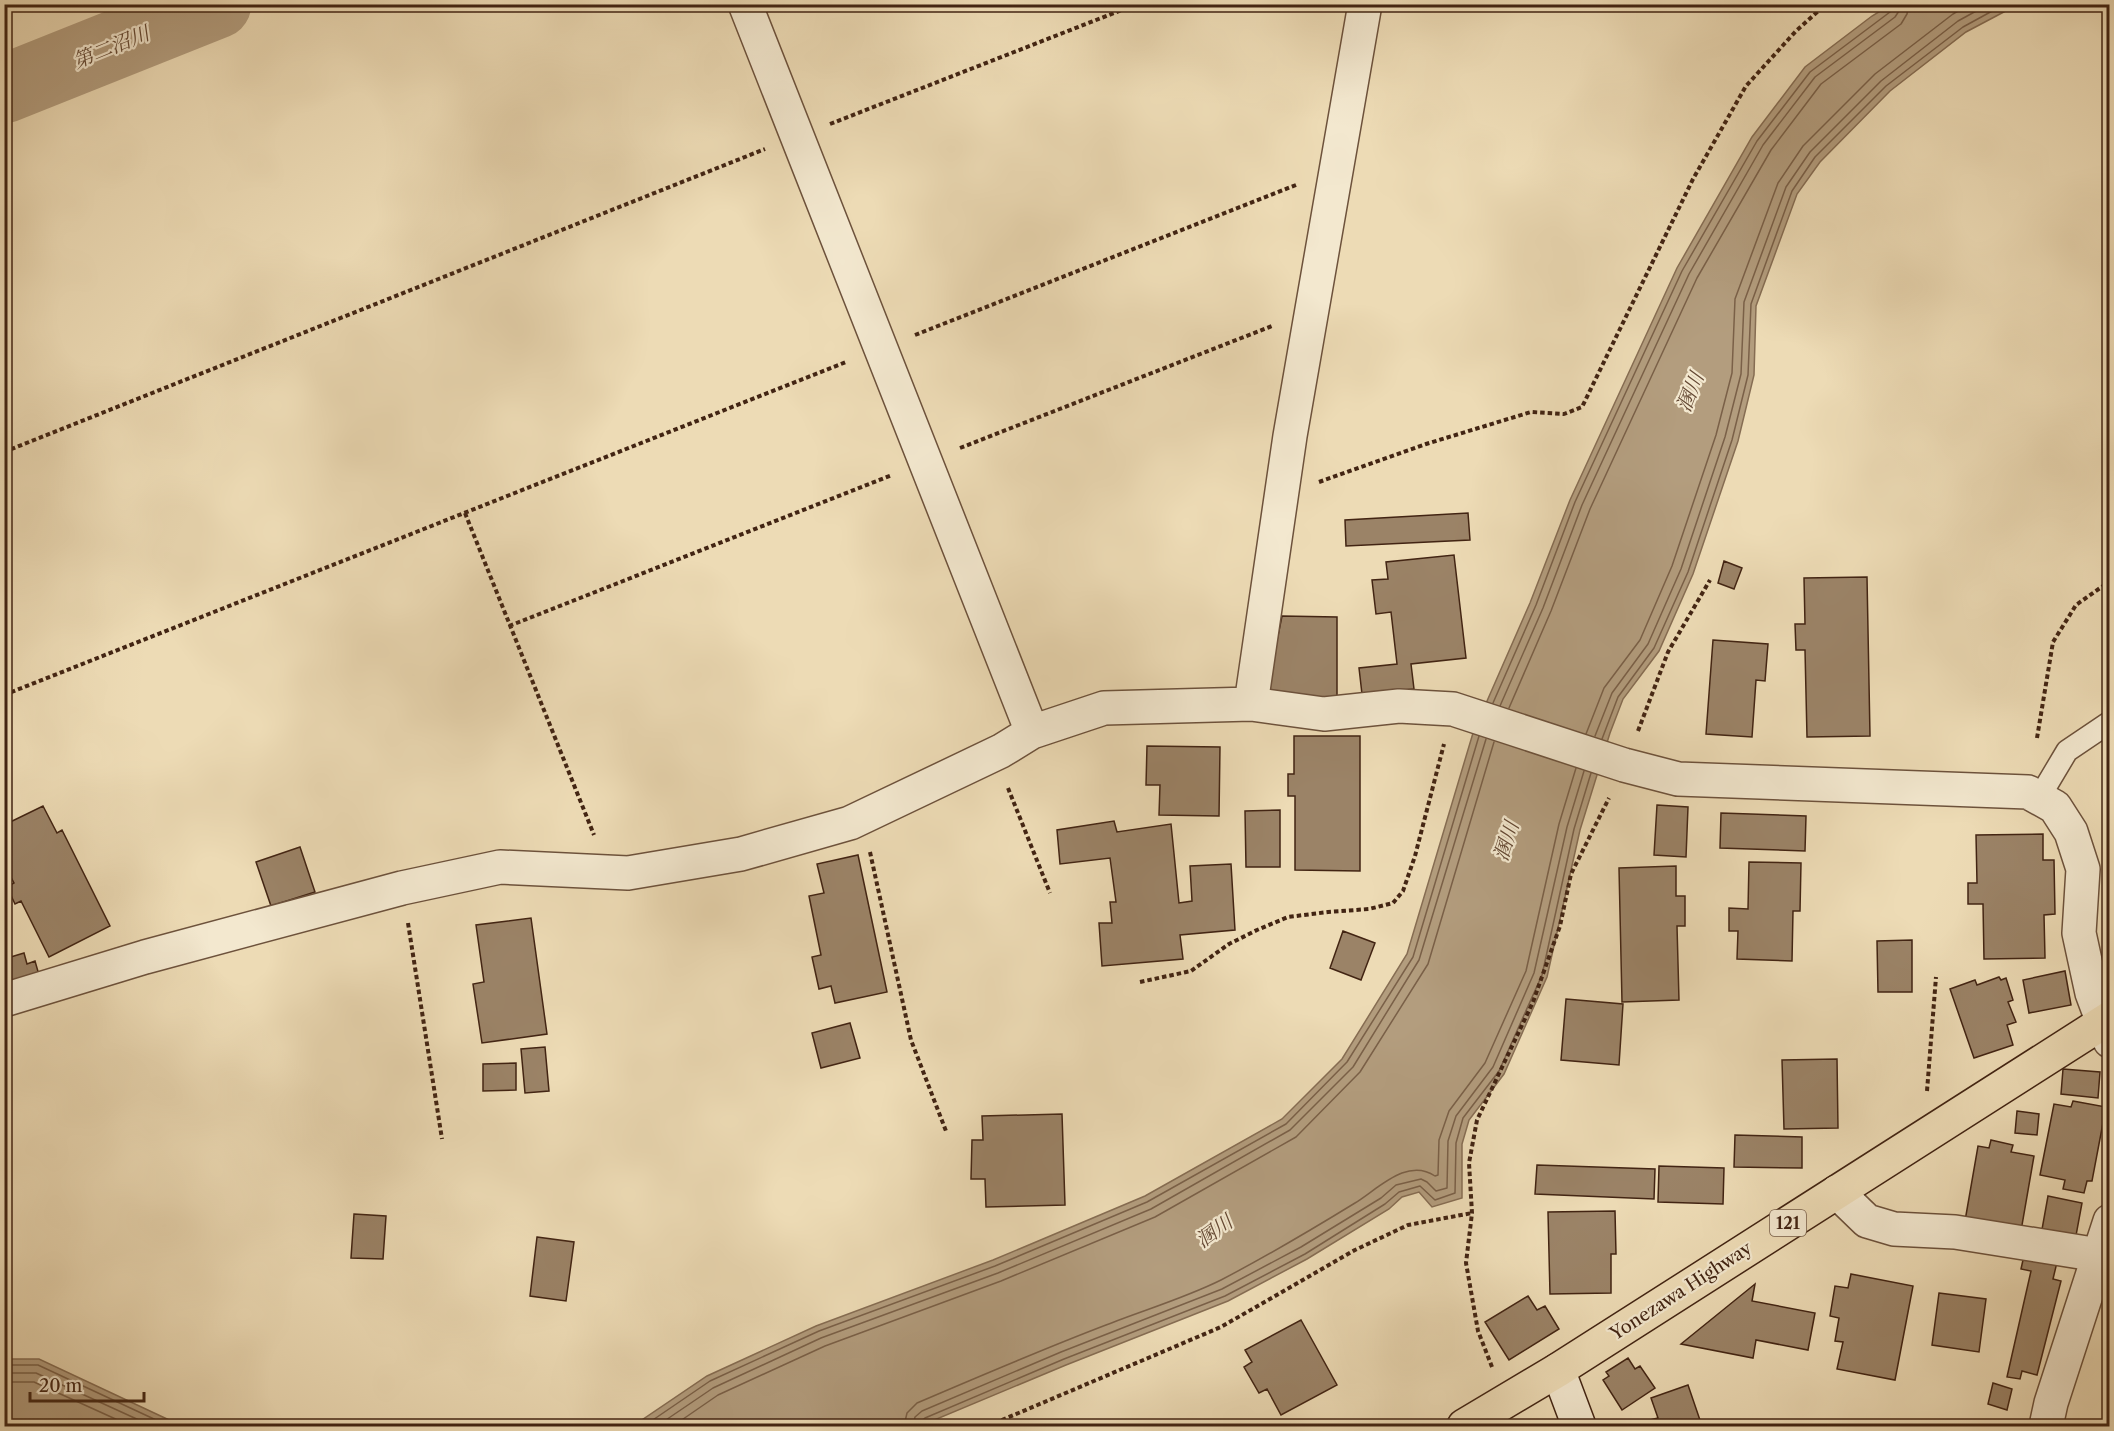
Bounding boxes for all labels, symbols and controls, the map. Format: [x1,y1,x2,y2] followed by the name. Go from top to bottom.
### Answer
[69,20,154,73] water label: 第二沼川
[1671,367,1709,415] water label: 溷川
[1488,816,1524,864] water label: 溷川
[1191,1208,1239,1252] water label: 溷川
[1770,1210,1806,1236] road number: 121
[1605,1236,1757,1346] street label: Yonezawa Highway
[30,1365,144,1403] scale bar
[39,1375,83,1397] text: 20 m

